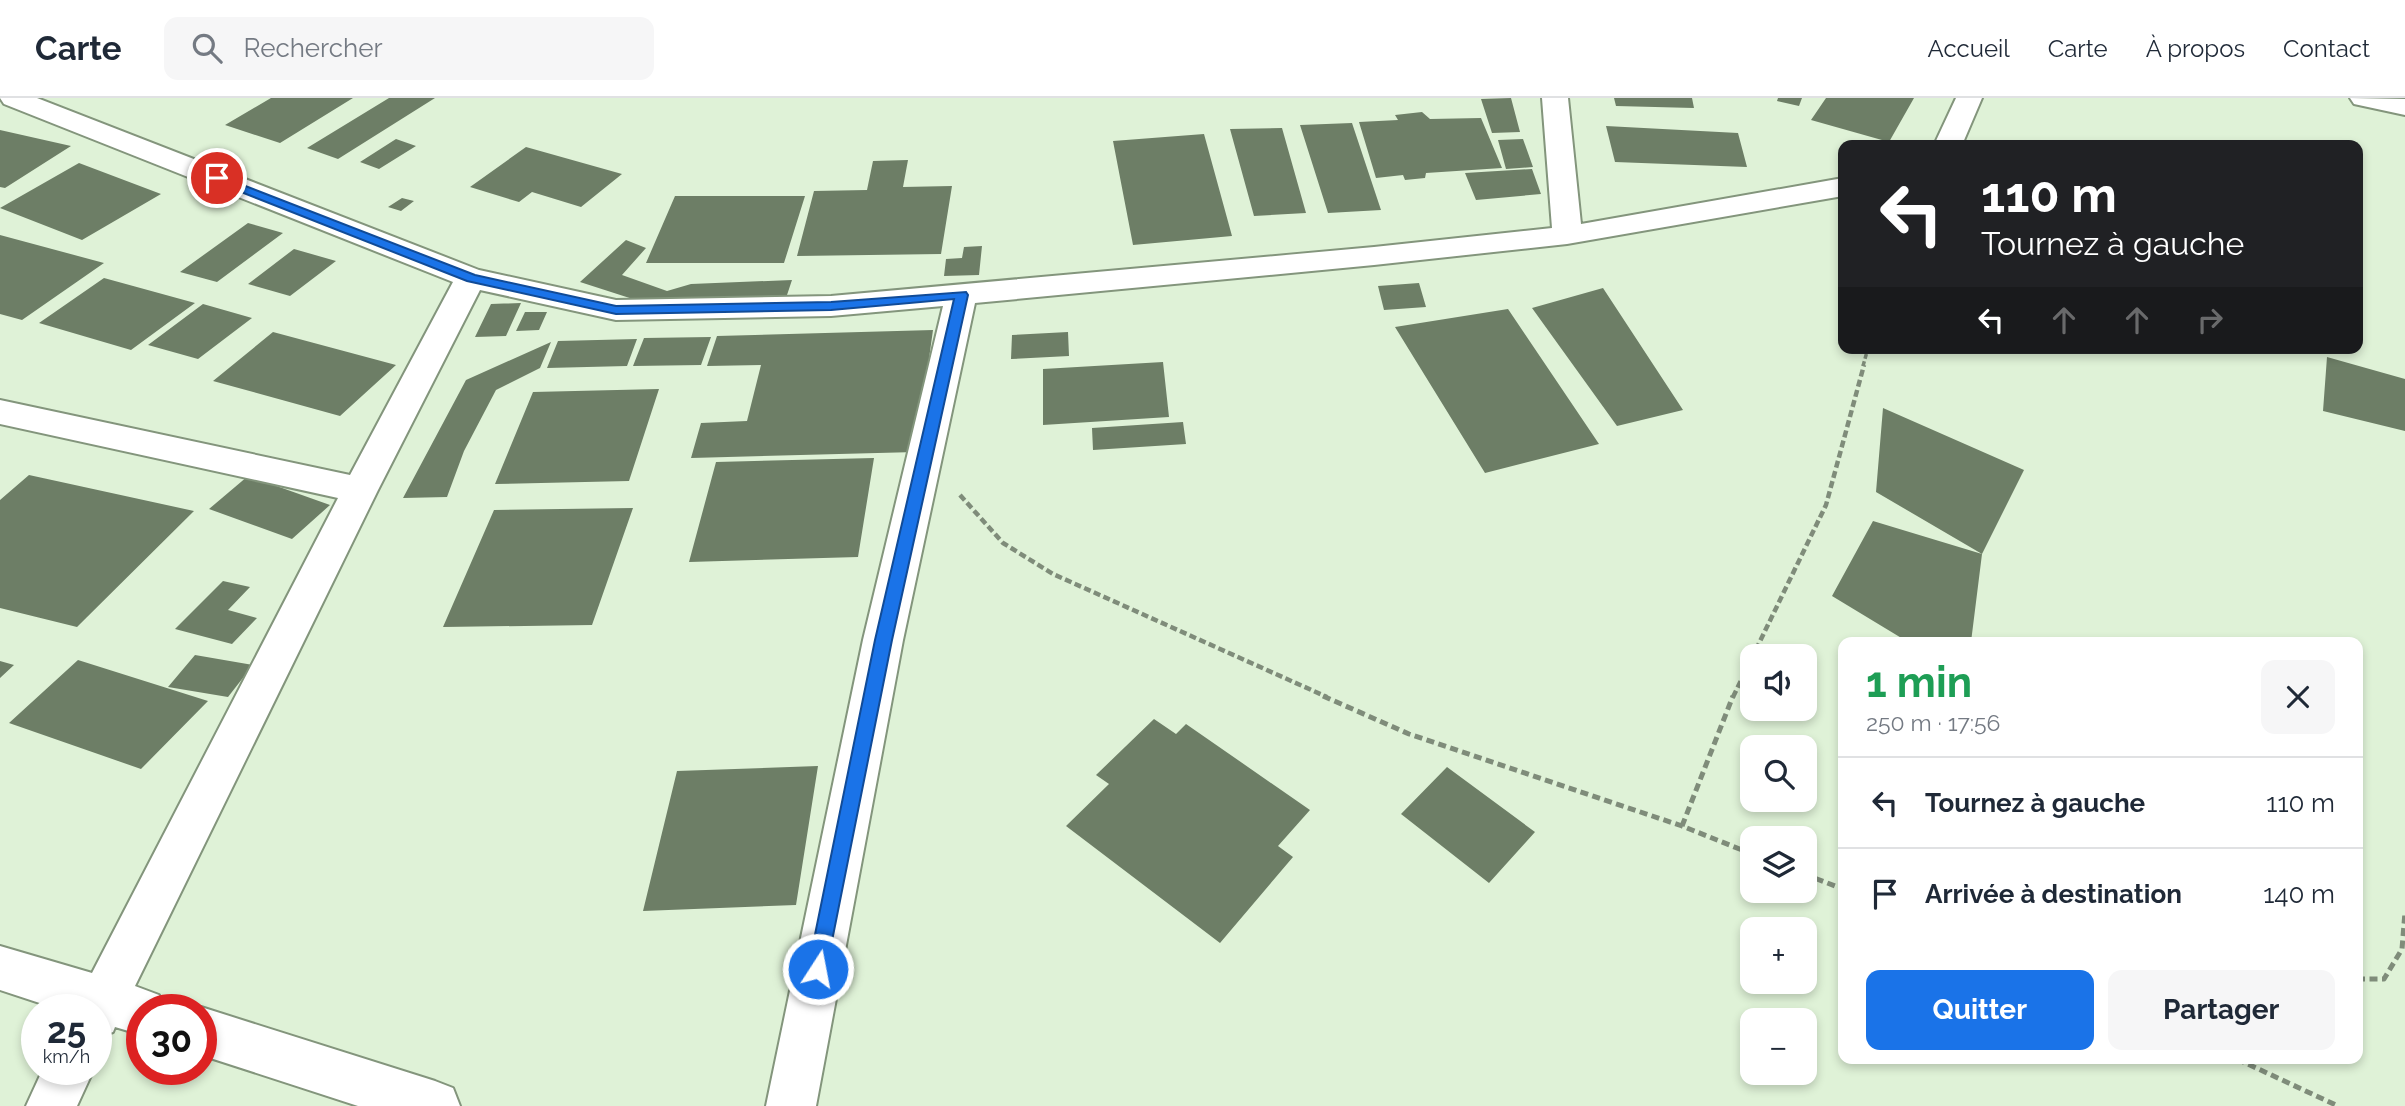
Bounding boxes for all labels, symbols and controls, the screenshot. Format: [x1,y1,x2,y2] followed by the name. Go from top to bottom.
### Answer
[164,17,654,80] search box
[35,29,122,68] text: Carte
[188,29,226,67] icon: search
[244,33,383,63] text: Rechercher
[1928,34,2010,63] text: Accueil
[2048,34,2108,63] text: Carte
[2146,34,2245,63] text: À propos
[2283,34,2370,63] text: Contact
[187,148,247,208] pin
[198,159,236,197] icon: arrive
[1981,166,2117,223] text: 110 m
[1866,168,1957,259] icon: left
[1981,225,2244,262] text: Tournez à gauche
[1972,301,2010,339] icon: left
[2045,301,2083,339] icon: ahead
[2118,301,2156,339] icon: ahead
[2191,301,2229,339] icon: right
[1740,644,1817,1085] map controls
[1740,644,1817,721] button: sound
[1866,658,1972,707] text: 1 min
[2261,660,2335,734] button: close
[1866,709,2000,736] text: 250 m · 17:56
[1740,735,1817,812] button: search
[1866,784,1904,822] icon: left
[1925,788,2145,818] text: Tournez à gauche
[2266,788,2335,818] text: 110 m
[1740,826,1817,903] button: layers
[1866,875,1904,913] icon: arrive
[1925,879,2182,909] text: Arrivée à destination
[2263,879,2335,909] text: 140 m
[1740,917,1817,994] button: +
[781,932,855,1006] position arrow
[1866,970,2094,1050] button: Quitter
[2108,970,2335,1050] button: Partager
[126,994,217,1085] speed limit sign: 30
[1740,1008,1817,1085] button: −
[47,1010,86,1051] text: 25
[43,1046,90,1067] text: km/h

